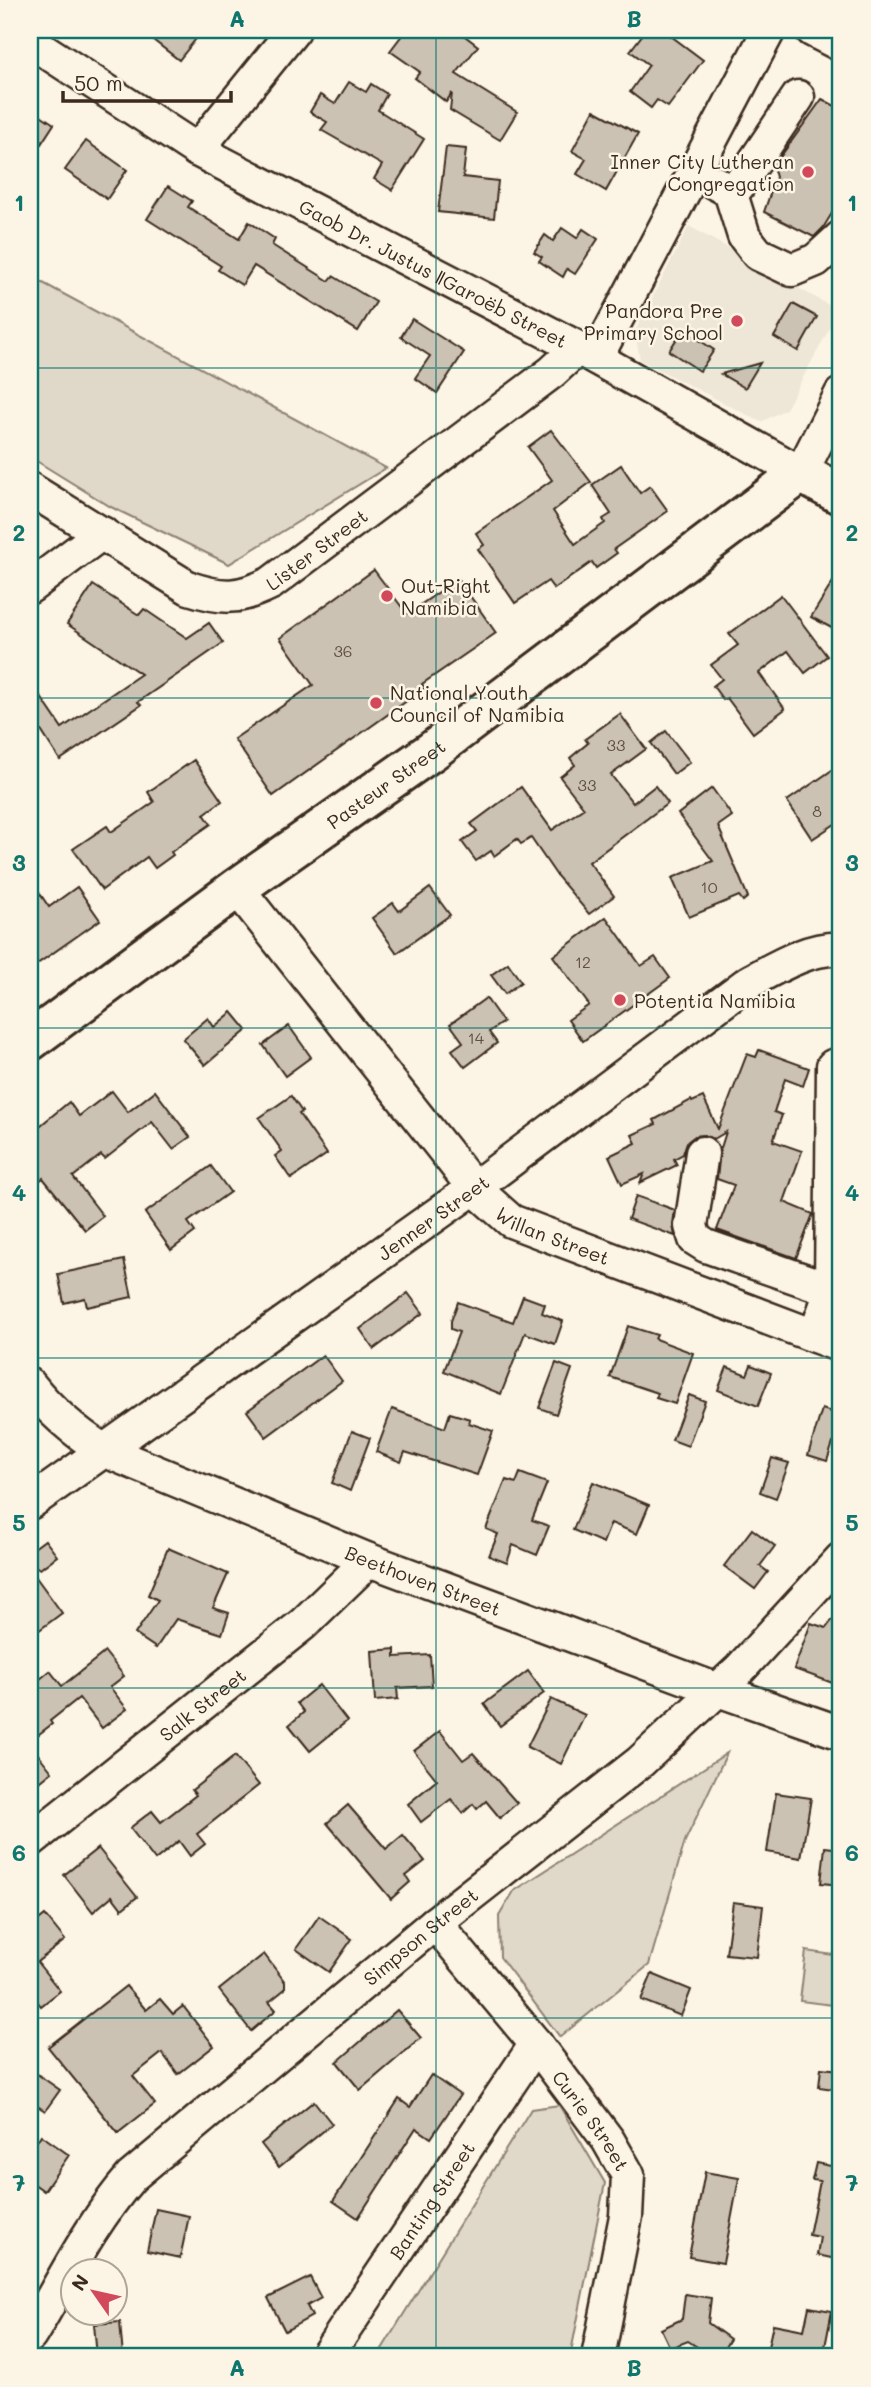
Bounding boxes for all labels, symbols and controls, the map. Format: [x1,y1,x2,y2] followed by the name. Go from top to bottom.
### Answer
[229,3,245,33] text: A
[626,3,642,33] text: B
[63,60,231,104] scale bar
[74,69,123,96] text: 50 m
[610,149,794,196] place label: Inner City Lutheran Congregation
[800,164,816,180] marker: Inner City Lutheran Congregation
[14,187,24,217] text: 1
[847,187,857,217] text: 1
[295,193,572,353] street label: Gaob Dr. Justus ǁGaroëb Street
[584,298,723,345] place label: Pandora Pre Primary School
[729,313,745,329] marker: Pandora Pre Primary School
[260,503,372,595] street label: Lister Street
[13,517,25,547] text: 2
[846,517,858,547] text: 2
[401,573,491,620] place label: Out-Right Namibia
[379,588,395,604] marker: Out-Right Namibia
[333,640,353,661] house number: 36
[390,680,565,727] place label: National Youth Council of Namibia
[368,695,384,711] marker: National Youth Council of Namibia
[321,733,450,834] street label: Pasteur Street
[607,734,625,755] house number: 33
[578,774,596,795] house number: 33
[812,800,822,821] house number: 8
[12,847,26,877] text: 3
[845,847,859,877] text: 3
[700,876,718,897] house number: 10
[575,951,591,972] house number: 12
[634,988,796,1013] place label: Potentia Namibia
[612,992,628,1008] marker: Potentia Namibia
[468,1027,485,1048] house number: 14
[372,1169,494,1265] street label: Jenner Street
[12,1177,26,1207] text: 4
[845,1177,859,1207] text: 4
[490,1201,613,1270] street label: Willan Street
[12,1507,26,1537] text: 5
[845,1507,859,1537] text: 5
[342,1539,505,1621] street label: Beethoven Street
[154,1662,251,1746] street label: Salk Street
[12,1837,26,1867] text: 6
[845,1837,859,1867] text: 6
[358,1882,483,1991] street label: Simpson Street
[547,2065,635,2175] street label: Curie Street
[383,2136,480,2264] street label: Banting Street
[13,2167,26,2197] text: 7
[846,2167,859,2197] text: 7
[60,2258,130,2328] north arrow
[65,2269,94,2295] text: N
[229,2352,245,2382] text: A
[626,2352,642,2382] text: B

